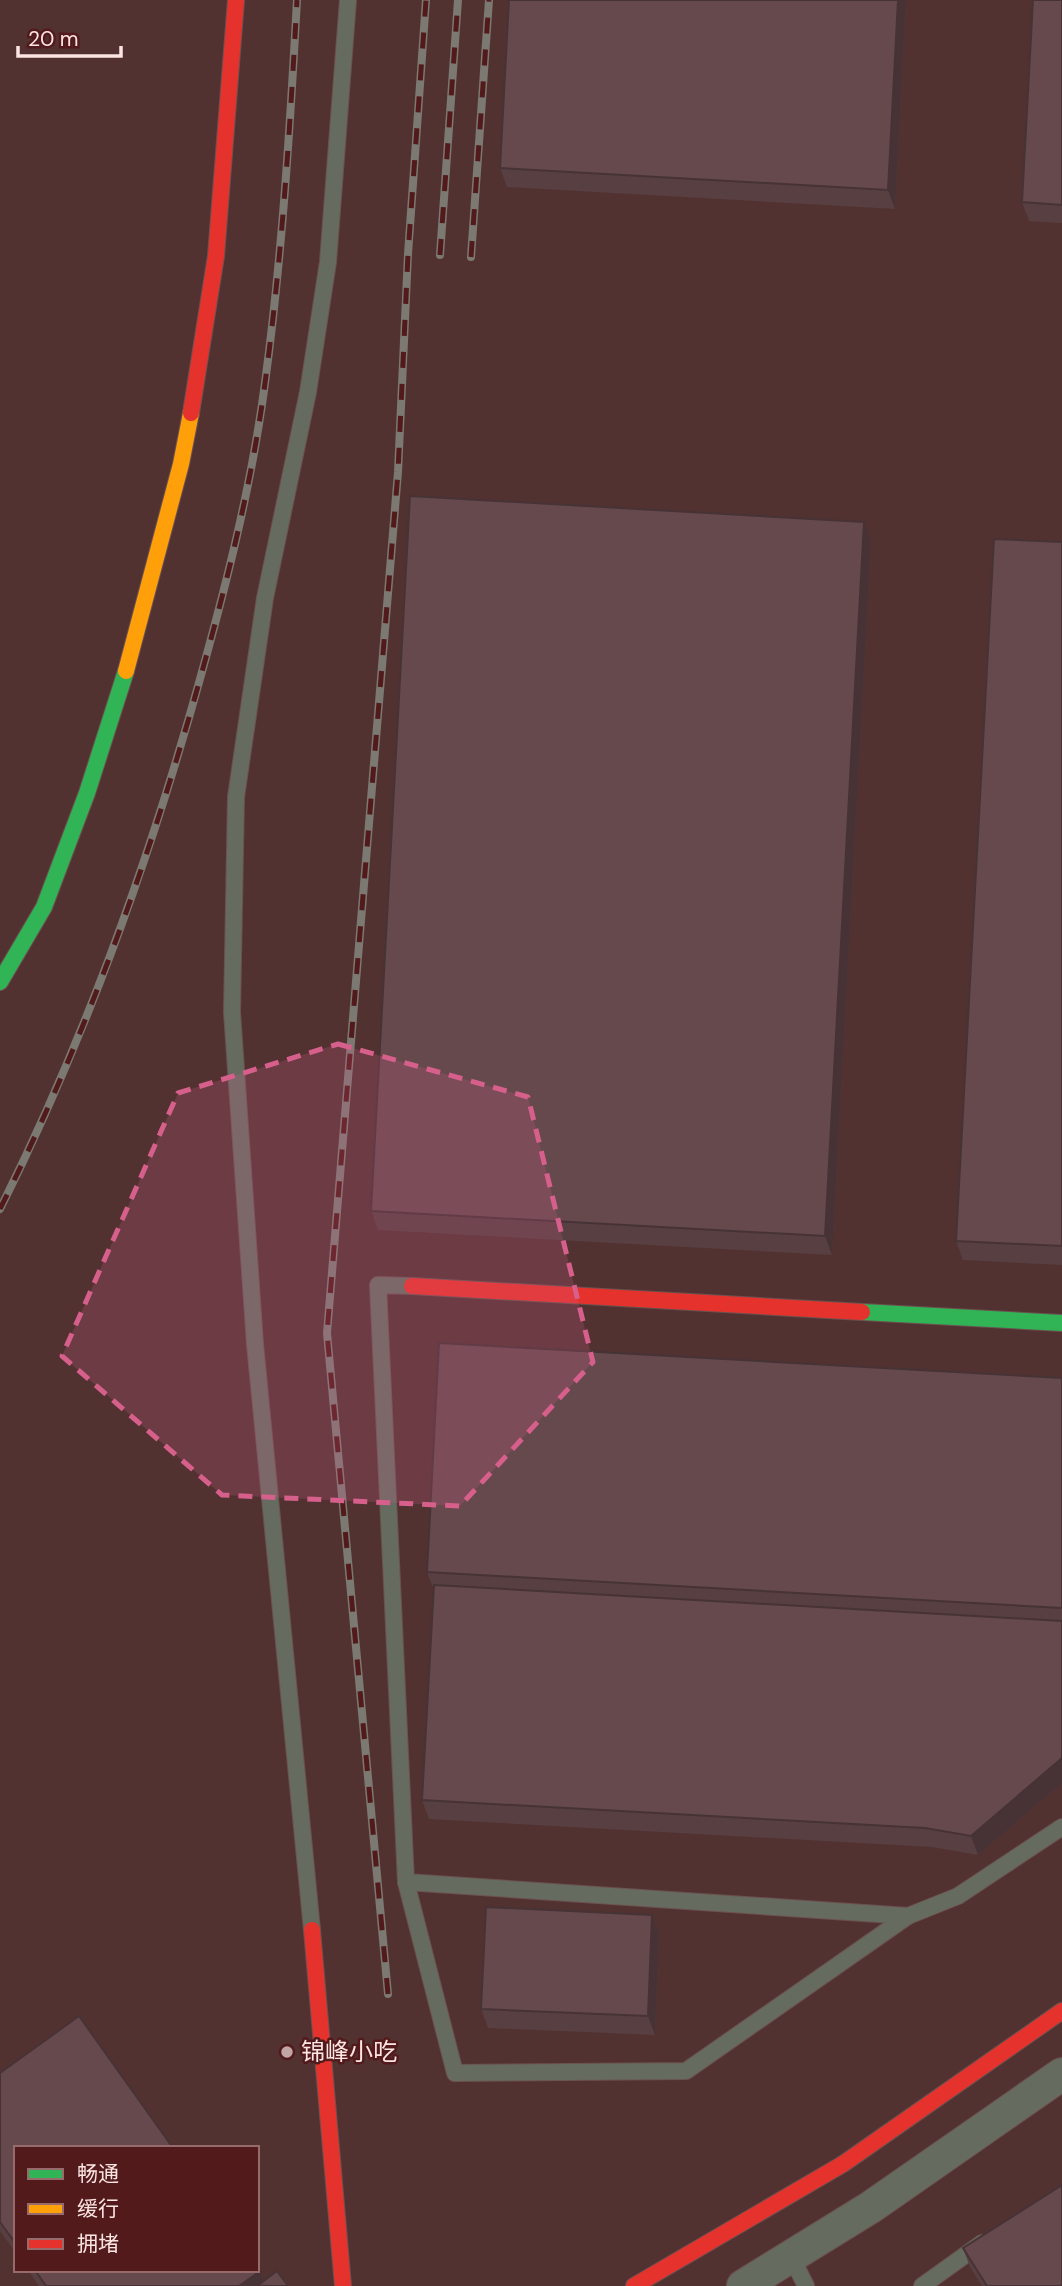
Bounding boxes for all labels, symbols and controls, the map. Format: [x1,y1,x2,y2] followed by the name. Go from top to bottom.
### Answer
[18,14,121,58] scale bar
[28,25,79,53] text: 20 m
[301,2036,397,2067] place label: 锦峰小吃
[279,2044,295,2060] marker: 锦峰小吃
[14,2146,259,2272] legend
[77,2160,119,2188] text: 畅通
[77,2195,119,2223] text: 缓行
[77,2230,119,2258] text: 拥堵

